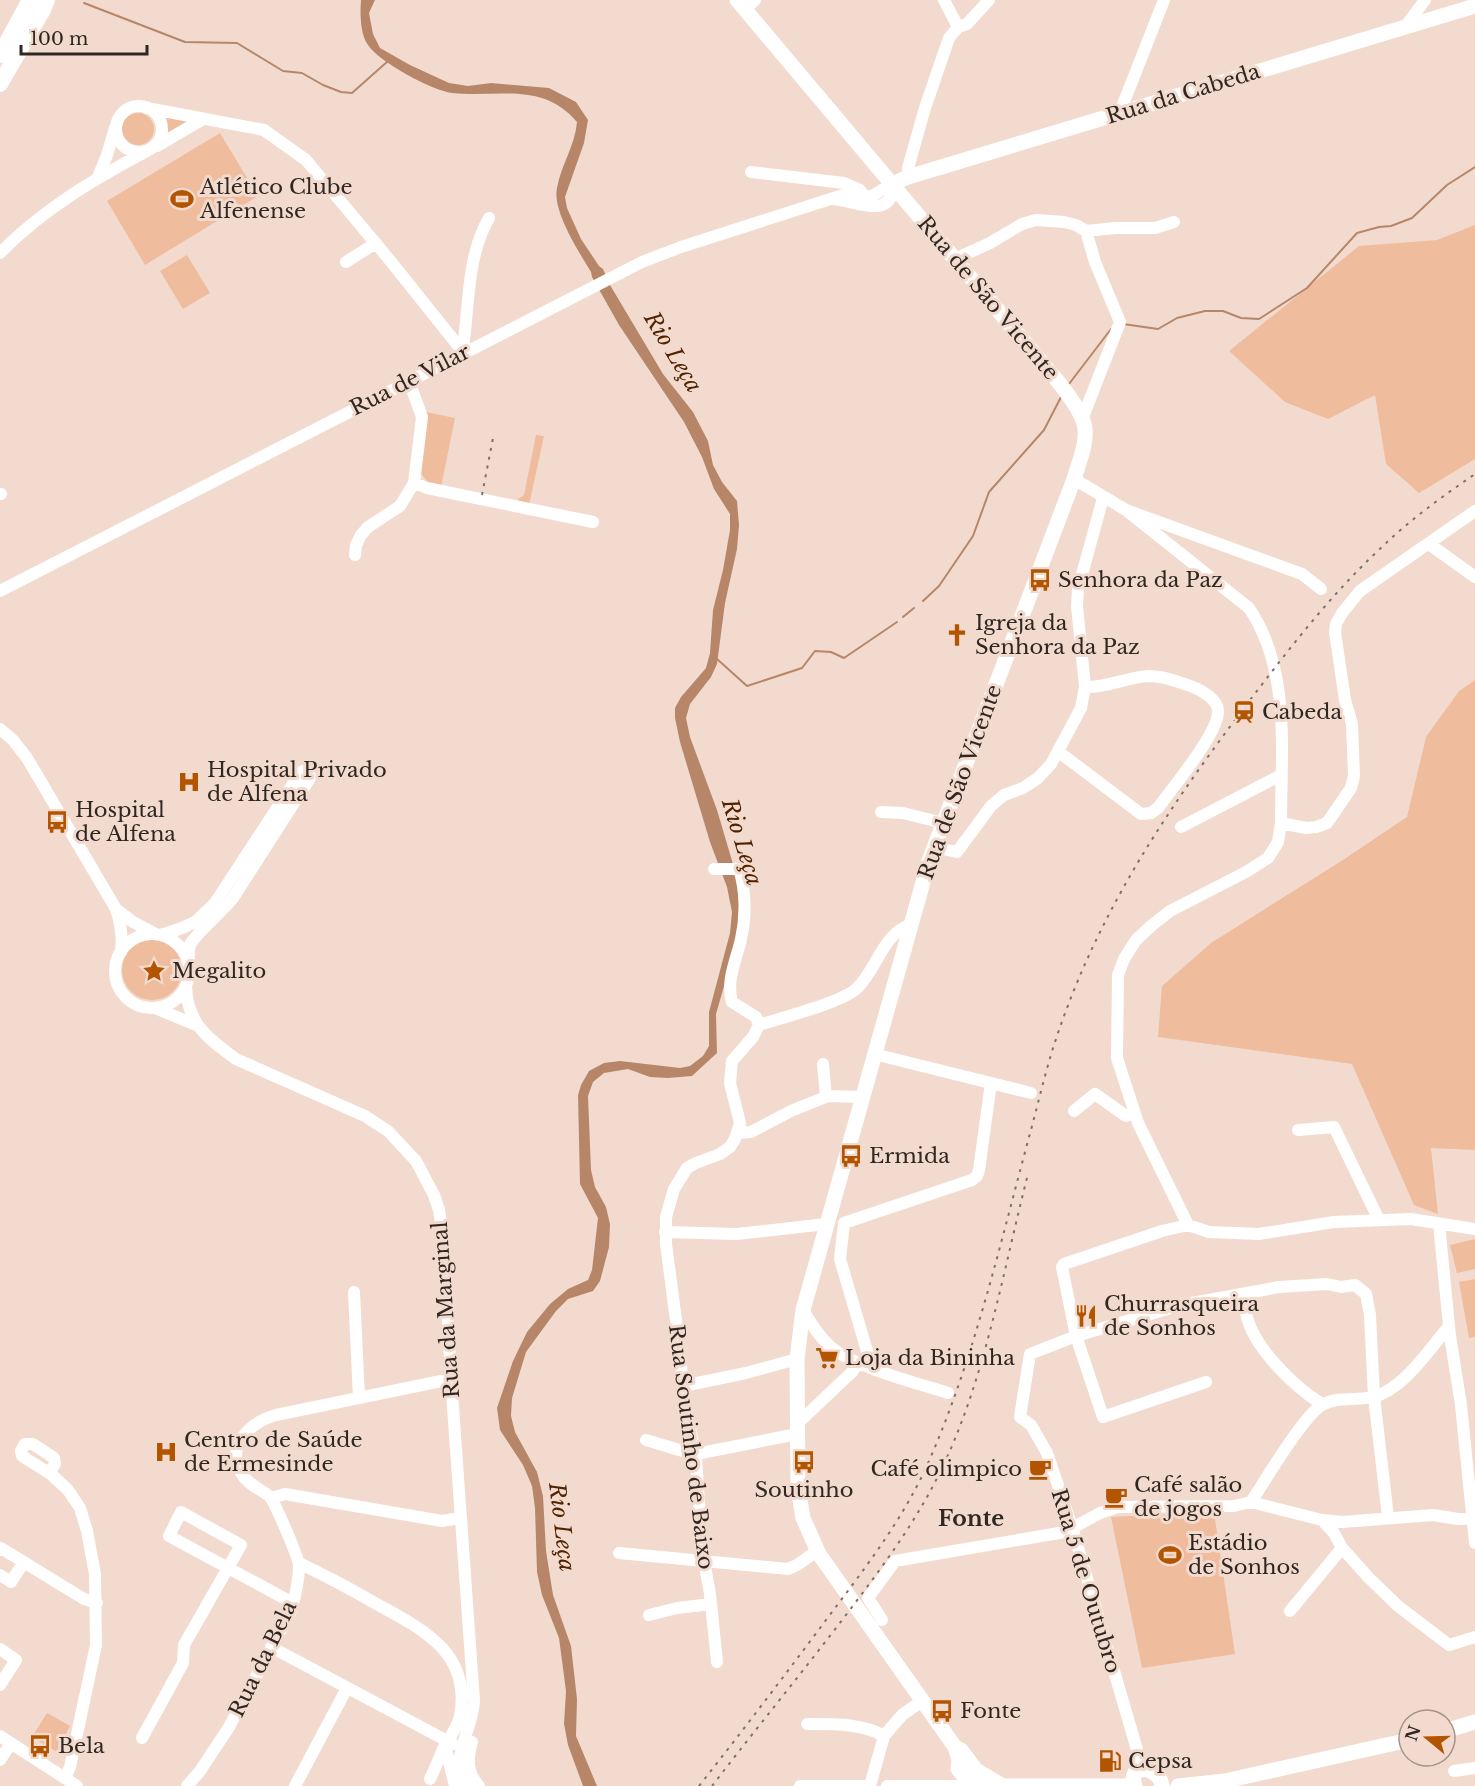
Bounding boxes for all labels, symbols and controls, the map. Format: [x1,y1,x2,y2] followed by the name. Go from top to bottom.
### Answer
[21,18,147,56] scale bar
[30,28,88,50] text: 100 m
[1103,58,1264,130] street label: Rua da Cabeda
[199,174,353,224] place label: Atlético Clube Alfenense
[169,186,195,212] sports icon: Atlético Clube Alfenense
[912,211,1064,385] street label: Rua de São Vicente
[638,306,708,397] water label: Rio Leça
[346,339,474,421] street label: Rua de Vilar
[1027,567,1053,593] bus stop icon: Senhora da Paz
[1058,567,1223,593] place label: Senhora da Paz
[975,610,1140,660] place label: Igreja da Senhora da Paz
[944,622,970,648] church icon: Igreja da Senhora da Paz
[913,681,1007,883] street label: Rua de São Vicente
[1231,699,1257,725] station icon: Cabeda
[1262,699,1342,725] place label: Cabeda
[207,757,387,807] place label: Hospital Privado de Alfena
[176,769,202,795] hospital icon: Hospital Privado de Alfena
[716,794,768,889] water label: Rio Leça
[75,797,176,847] place label: Hospital de Alfena
[44,809,70,835] bus stop icon: Hospital de Alfena
[141,958,167,984] place icon: Megalito
[172,958,266,984] place label: Megalito
[838,1143,864,1169] bus stop icon: Ermida
[869,1143,950,1169] place label: Ermida
[427,1221,465,1399] street label: Rua da Marginal
[1104,1291,1260,1341] place label: Churrasqueira de Sonhos
[1073,1303,1099,1329] restaurant icon: Churrasqueira de Sonhos
[663,1323,719,1571] street label: Rua Soutinho de Baixo
[814,1345,840,1371] supermarket icon: Loja da Bininha
[845,1345,1015,1371] place label: Loja da Bininha
[184,1427,363,1477] place label: Centro de Saúde de Ermesinde
[153,1439,179,1465] hospital icon: Centro de Saúde de Ermesinde
[791,1449,817,1475] bus stop icon: Soutinho
[870,1456,1022,1482] place label: Café olimpico
[1027,1456,1053,1482] cafe icon: Café olimpico
[1134,1472,1242,1522] place label: Café salão de jogos
[754,1477,854,1503] place label: Soutinho
[543,1480,581,1573] water label: Rio Leça
[1103,1484,1129,1510] cafe icon: Café salão de jogos
[1046,1486,1126,1676] street label: Rua 5 de Outubro
[938,1505,1004,1532] district label: Fonte
[1188,1530,1300,1580] place label: Estádio de Sonhos
[1157,1542,1183,1568] sports icon: Estádio de Sonhos
[224,1596,303,1721] street label: Rua da Bela
[929,1698,955,1724] bus stop icon: Fonte
[960,1698,1021,1724] place label: Fonte
[1397,1708,1457,1768] north arrow
[1401,1723,1425,1743] text: N
[27,1733,53,1759] bus stop icon: Bela
[58,1733,105,1759] place label: Bela
[1097,1748,1123,1774] fuel station icon: Cepsa
[1128,1748,1193,1774] place label: Cepsa

